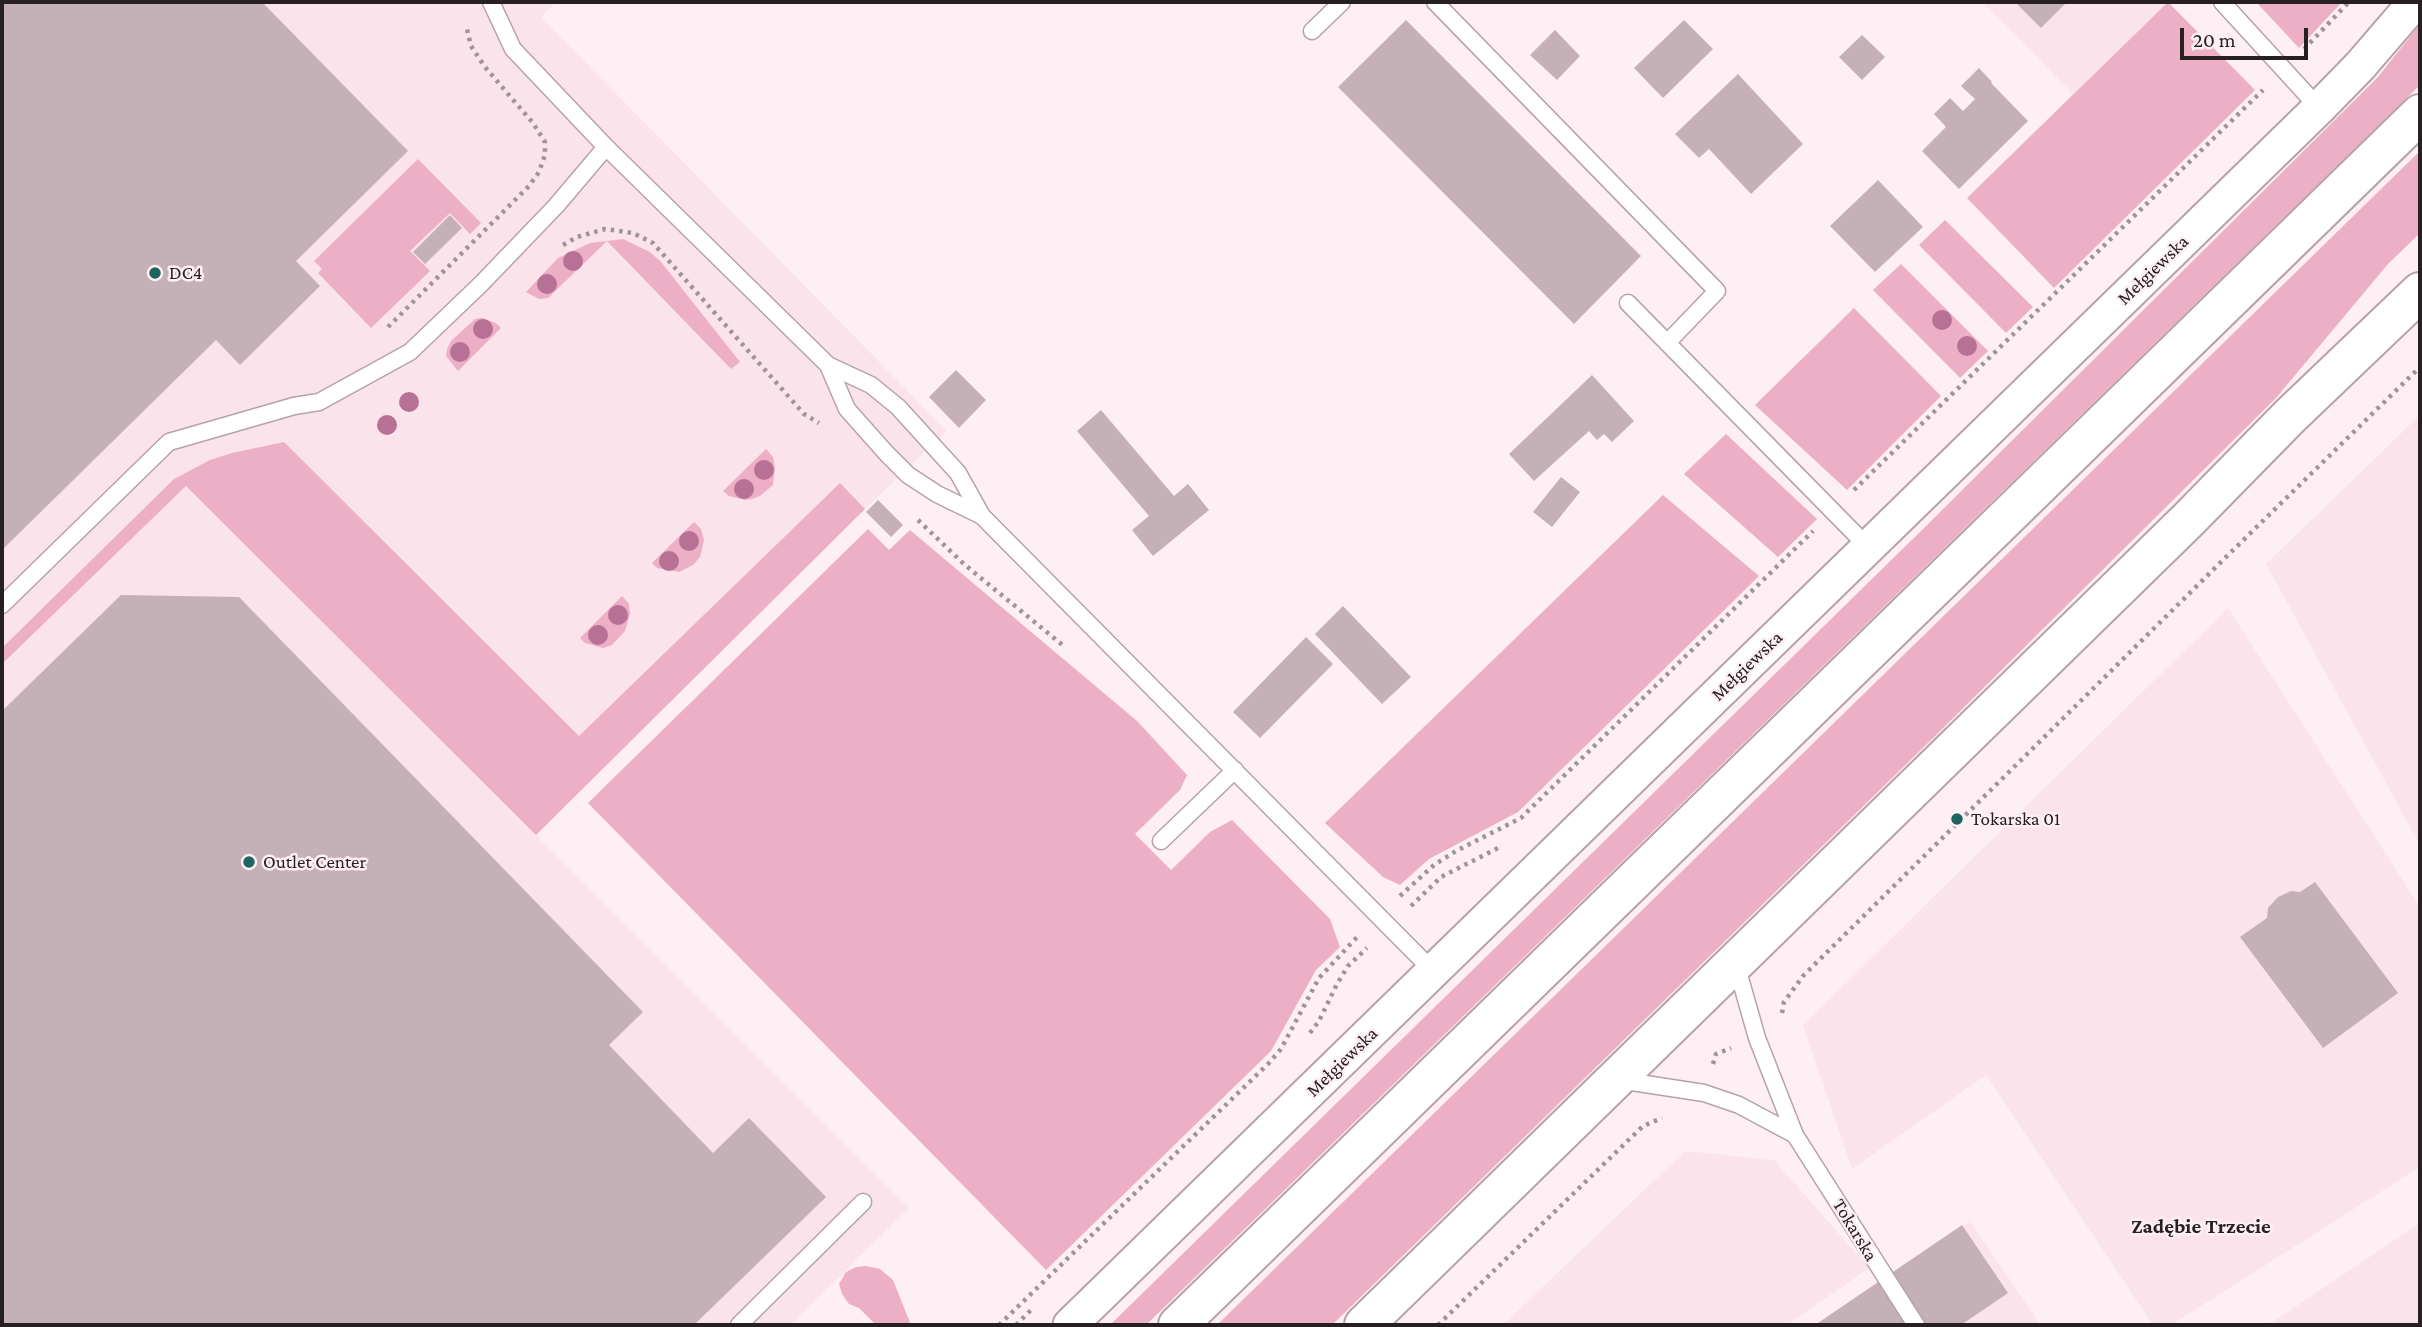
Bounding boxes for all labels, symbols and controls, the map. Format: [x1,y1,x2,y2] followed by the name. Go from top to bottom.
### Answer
[2184,14,2312,58] scale bar
[2193,28,2236,52] text: 20 m
[2112,230,2194,310] street label: Mełgiewska
[169,262,202,284] place label: DC4
[147,265,163,281] marker: DC4
[1706,626,1788,706] street label: Mełgiewska
[1971,808,2060,830] place label: Tokarska 01
[1949,811,1965,827] marker: Tokarska 01
[263,851,366,873] place label: Outlet Center
[241,854,257,870] marker: Outlet Center
[1301,1022,1383,1102] street label: Mełgiewska
[1828,1195,1882,1265] street label: Tokarska
[2131,1214,2271,1240] district label: Zadębie Trzecie

